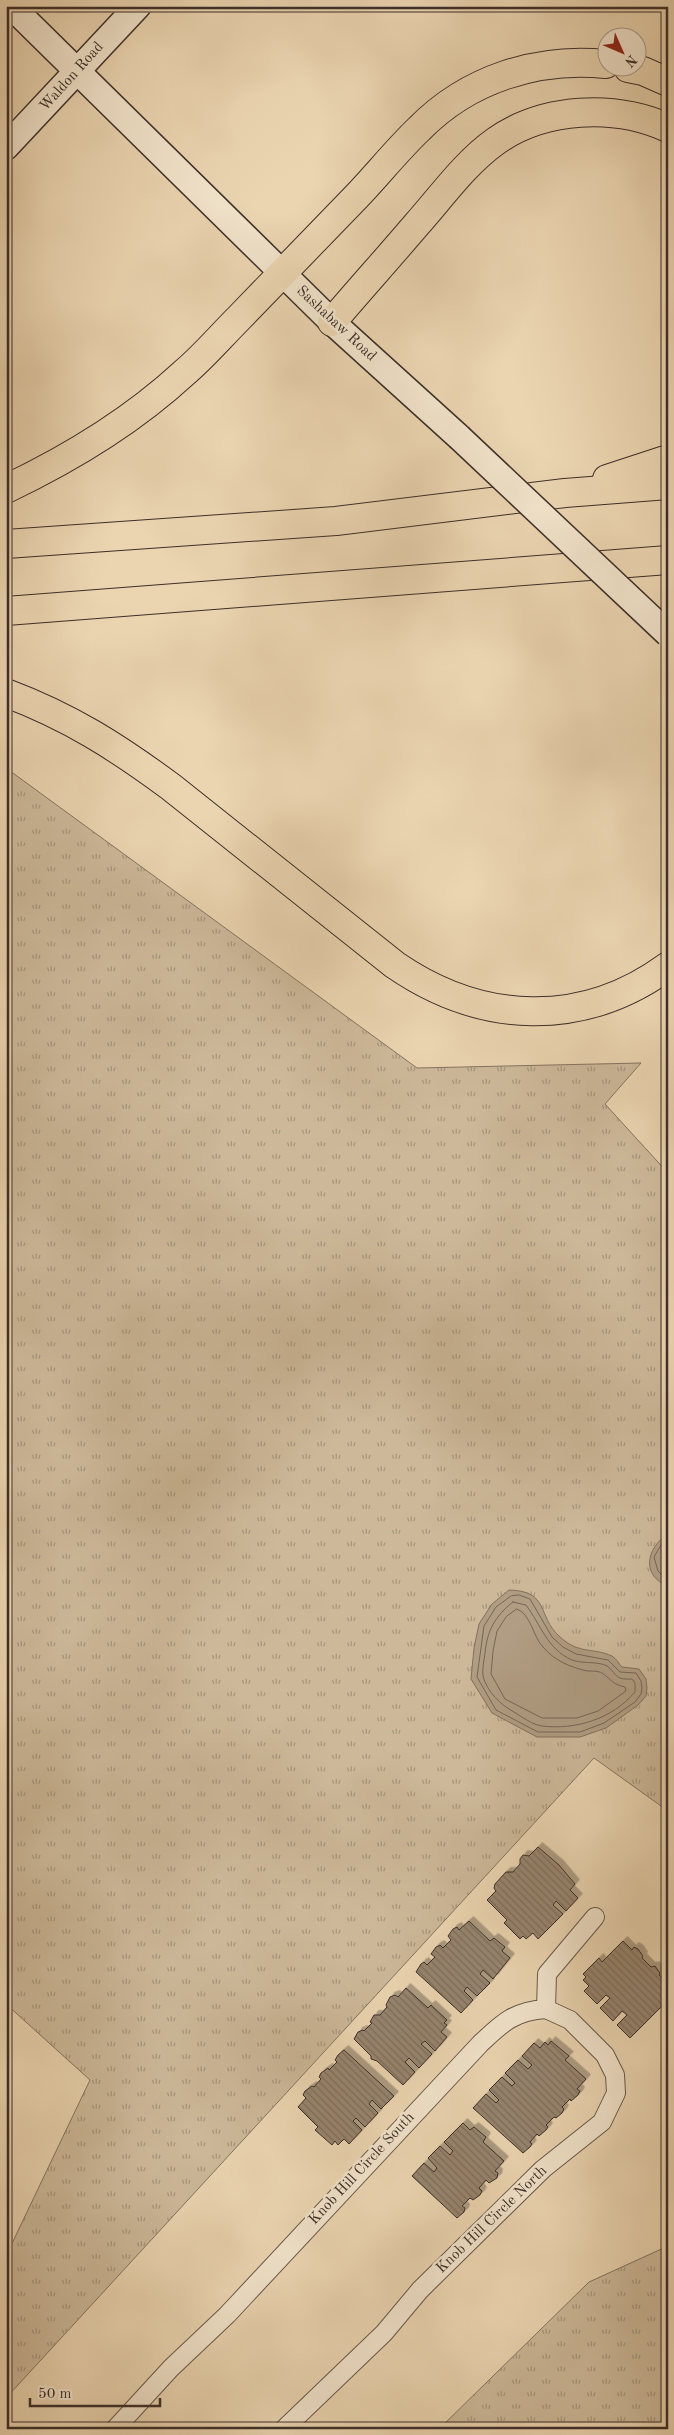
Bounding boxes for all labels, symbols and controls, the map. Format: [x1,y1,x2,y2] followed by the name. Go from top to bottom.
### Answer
[596,28,646,78] north arrow
[37,39,107,114] street label: Waldon Road
[622,52,639,69] text: N
[293,283,379,365] street label: Sashabaw Road
[306,2110,418,2228] street label: Knob Hill Circle South
[434,2163,550,2277] street label: Knob Hill Circle North
[30,2375,160,2407] scale bar
[38,2387,72,2402] text: 50 m

